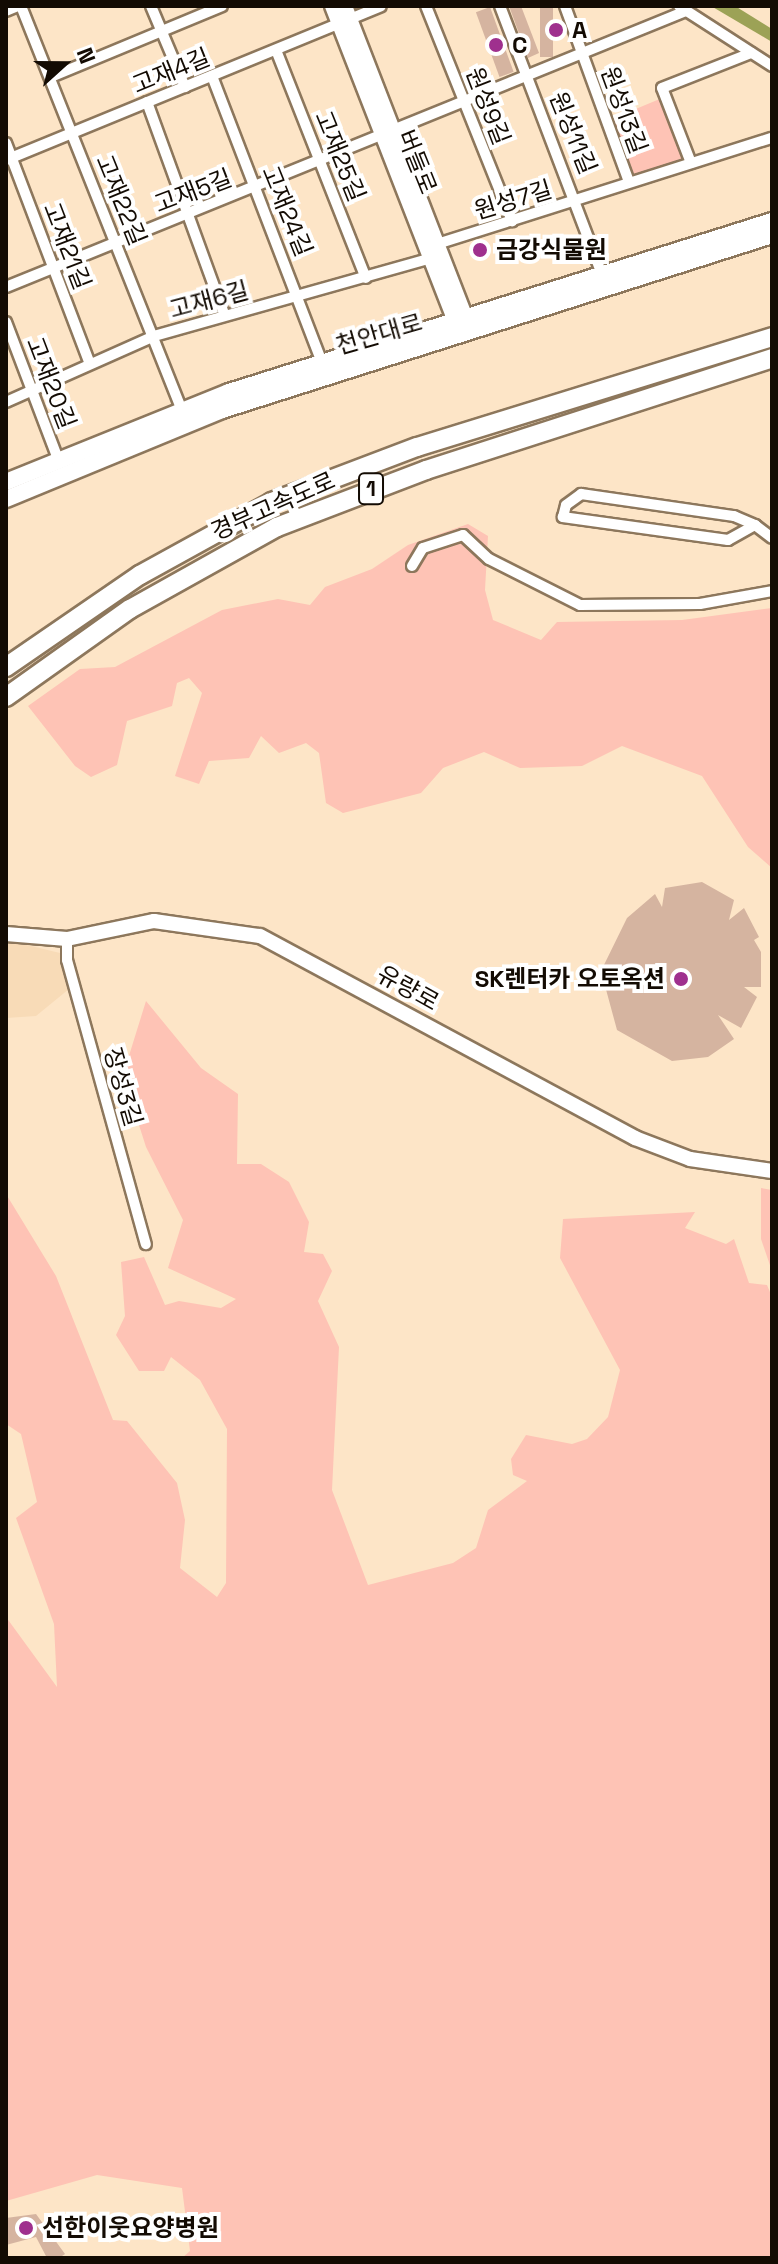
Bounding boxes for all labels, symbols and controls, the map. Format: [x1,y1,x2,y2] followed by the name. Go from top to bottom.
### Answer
[572,16,587,44] place label: A
[547,21,565,39] marker: A
[24,24,104,104] north arrow
[512,31,527,59] place label: C
[487,36,505,54] marker: C
[128,42,214,100] street label: 고재4길
[71,43,102,67] text: N
[595,62,653,158] street label: 원성13길
[460,63,516,149] street label: 원성9길
[543,88,603,178] street label: 원성11길
[309,107,371,205] street label: 고재25길
[391,126,443,198] street label: 버들로
[90,150,152,250] street label: 고재22길
[256,162,318,260] street label: 고재24길
[150,163,236,219] street label: 고재5길
[471,175,555,225] street label: 원성7길
[37,198,97,294] street label: 고재21길
[496,236,606,264] place label: 금강식물원
[471,241,489,259] marker: 금강식물원
[166,276,252,324] street label: 고재6길
[333,308,425,360] street label: 천안대로
[20,333,82,433] street label: 고재20길
[207,466,339,546] street label: 경부고속도로
[357,471,385,507] road number: 1
[372,959,444,1017] street label: 유량로
[475,965,665,993] place label: SK렌터카 오토옥션
[672,970,690,988] marker: SK렌터카 오토옥션
[98,1044,148,1130] street label: 장성3길
[42,2214,219,2242] place label: 선한이웃요양병원
[17,2219,35,2237] marker: 선한이웃요양병원

